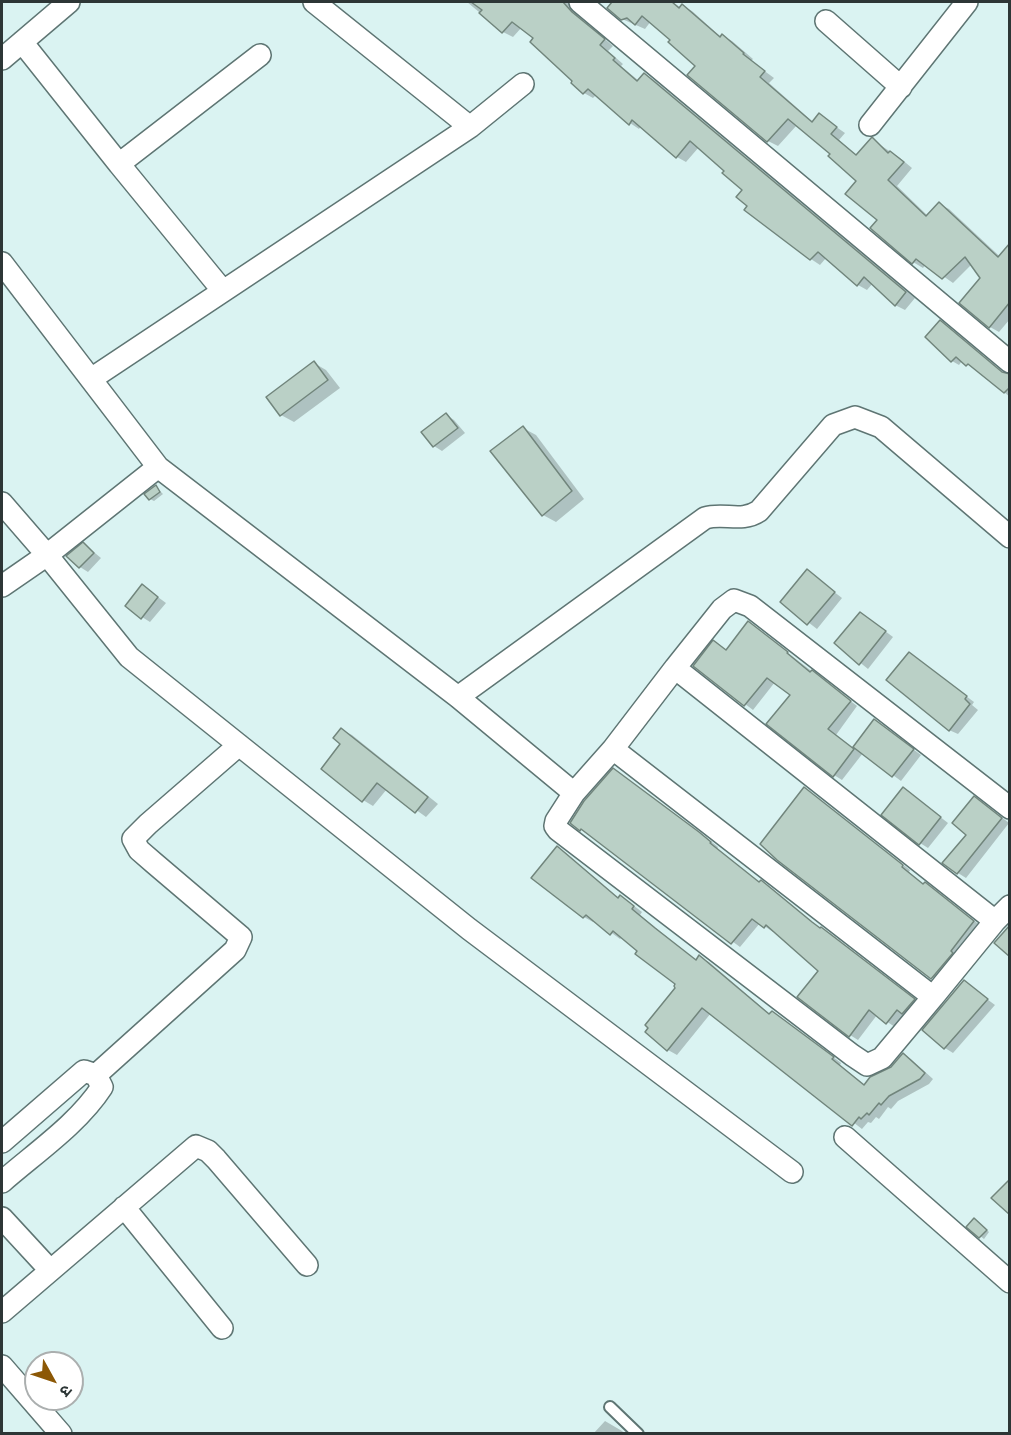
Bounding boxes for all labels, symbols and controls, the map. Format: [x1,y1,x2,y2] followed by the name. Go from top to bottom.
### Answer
[24,1351,84,1411] north arrow
[56,1381,77,1401] text: उ

